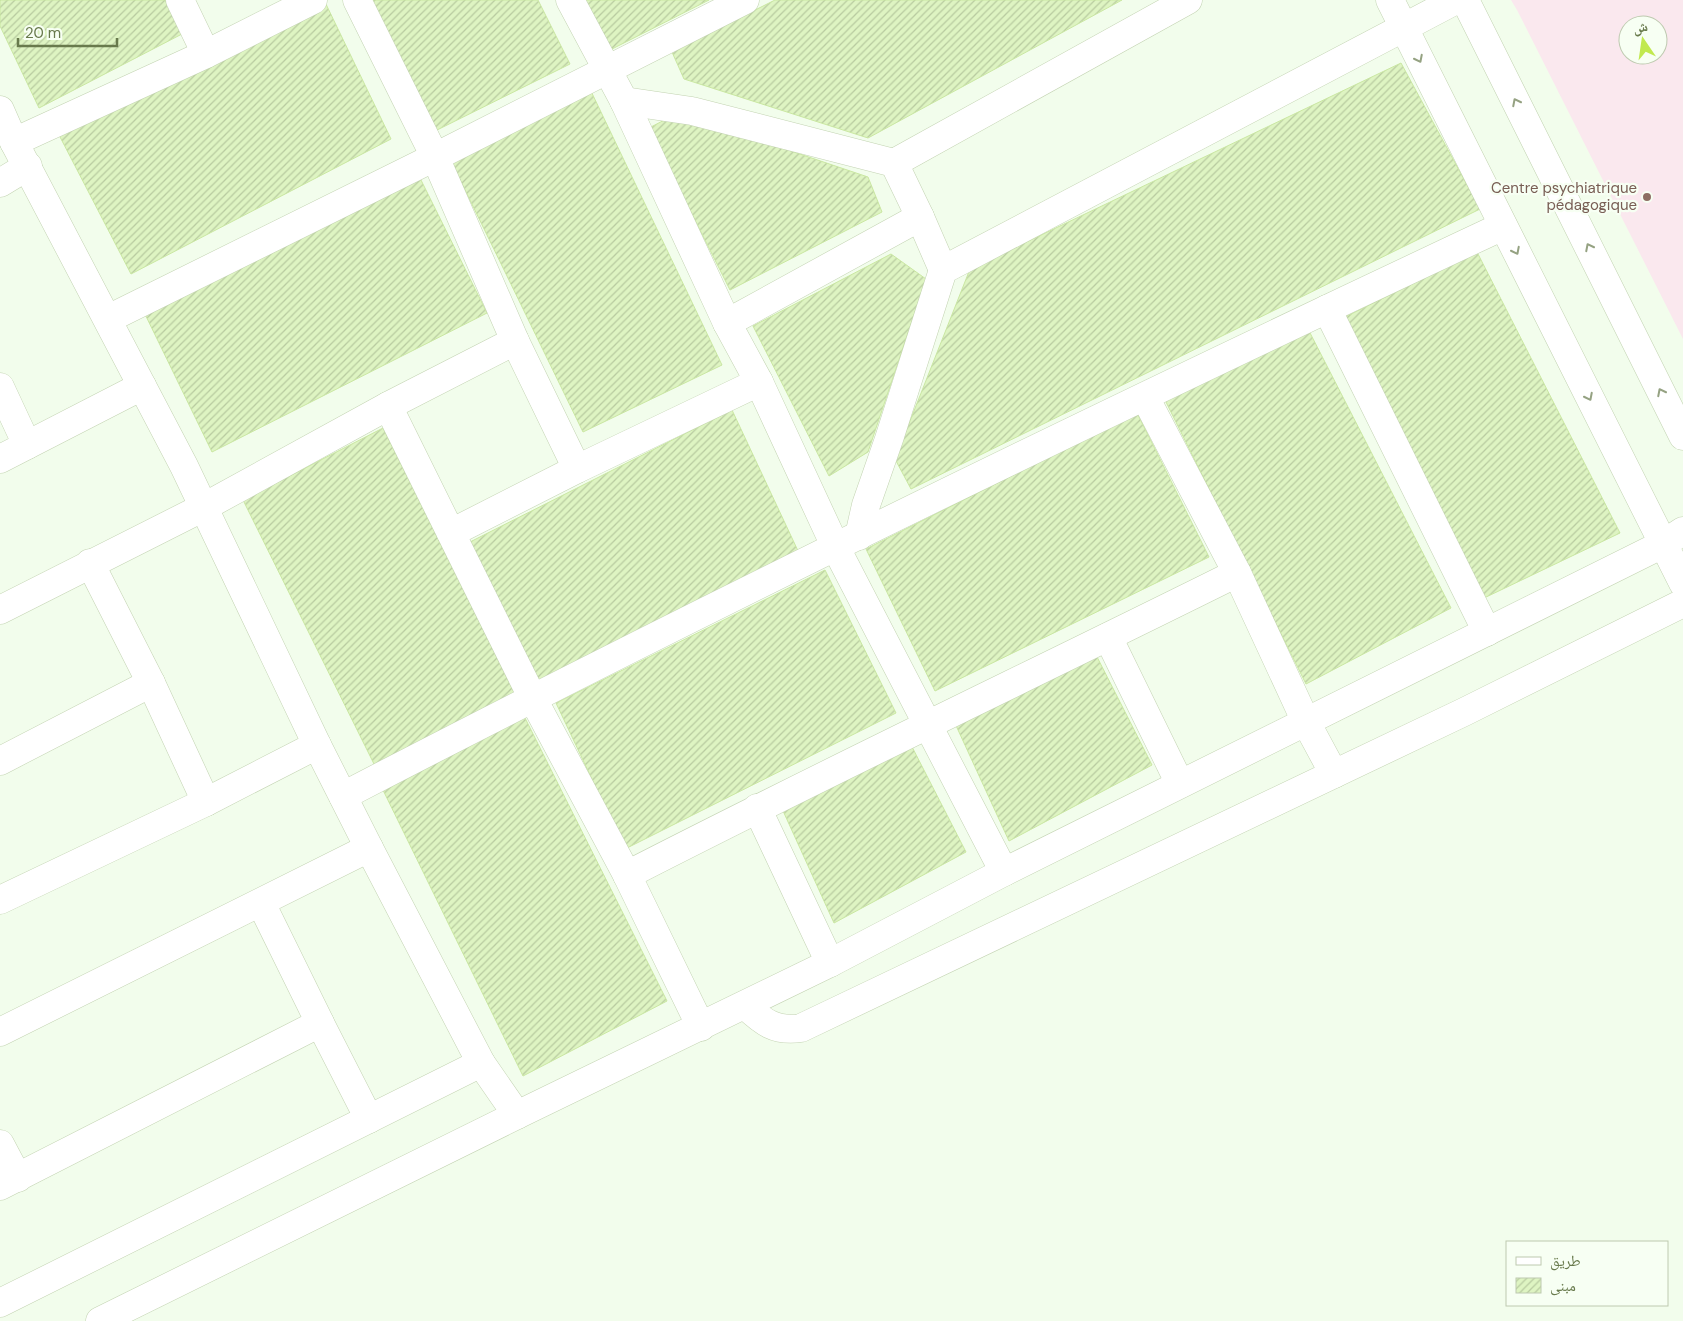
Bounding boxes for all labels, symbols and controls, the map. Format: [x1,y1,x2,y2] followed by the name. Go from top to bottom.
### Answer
[18,15,116,47] scale bar
[1618,15,1668,65] north arrow
[1631,17,1649,38] text: ش
[25,23,61,43] text: 20 m
[1413,54,1423,63] one-way arrow
[1512,98,1522,107] one-way arrow
[1491,178,1637,215] place label: Centre psychiatrique pédagogique
[1641,191,1653,203] marker: Centre psychiatrique pédagogique
[1585,243,1595,252] one-way arrow
[1510,246,1520,255] one-way arrow
[1657,389,1667,398] one-way arrow
[1583,391,1593,400] one-way arrow
[1506,1241,1668,1306] legend
[1550,1251,1581,1271] text: طريق
[1550,1276,1576,1296] text: مبنى

